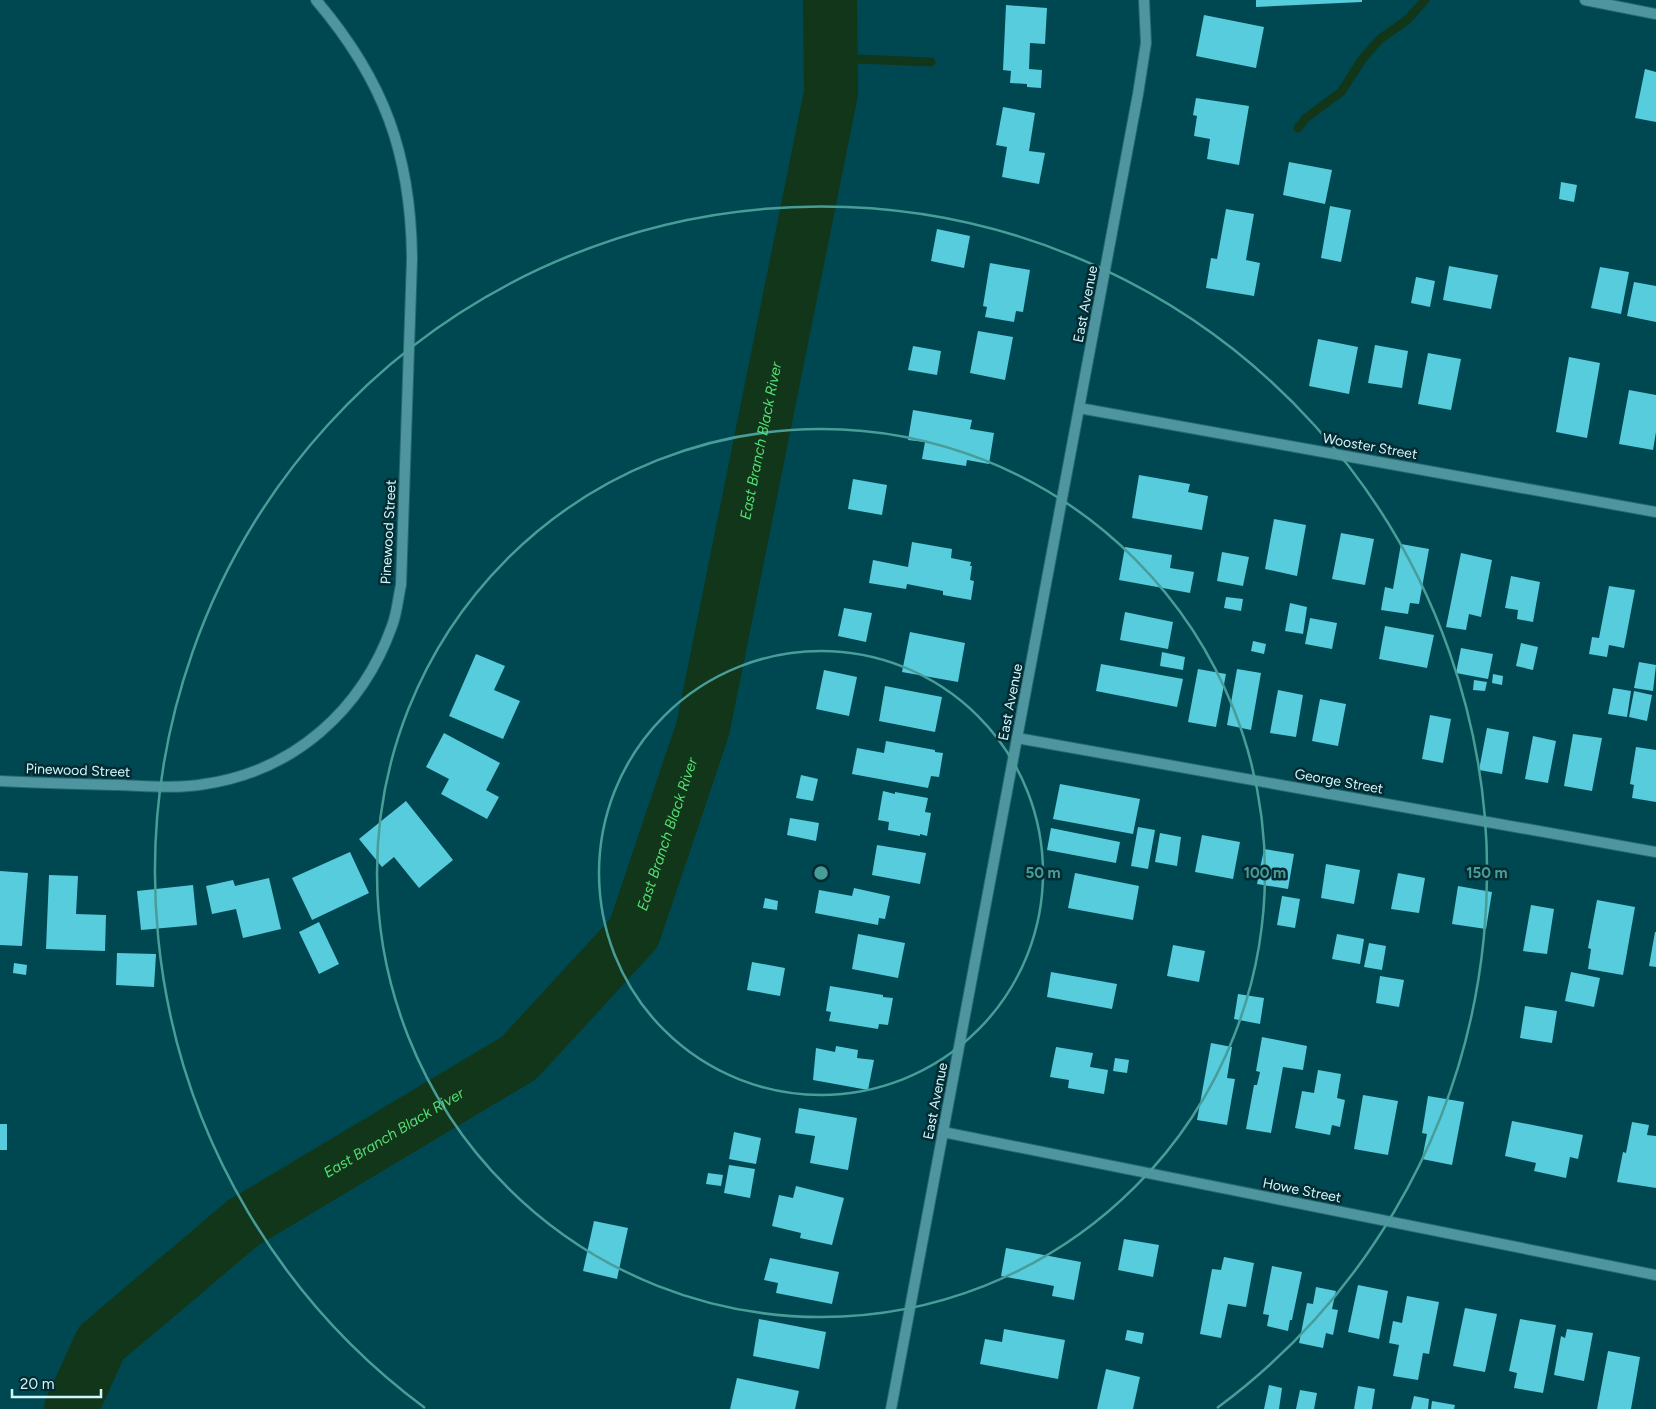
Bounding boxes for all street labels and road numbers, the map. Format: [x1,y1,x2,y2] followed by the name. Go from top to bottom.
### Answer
[1070,264,1101,344] street label: East Avenue
[1321,430,1419,463] street label: Wooster Street
[377,479,400,585] street label: Pinewood Street
[995,662,1026,742] street label: East Avenue
[25,760,131,781] street label: Pinewood Street
[1293,765,1385,798] street label: George Street
[920,1061,951,1141] street label: East Avenue
[1261,1175,1343,1206] street label: Howe Street

